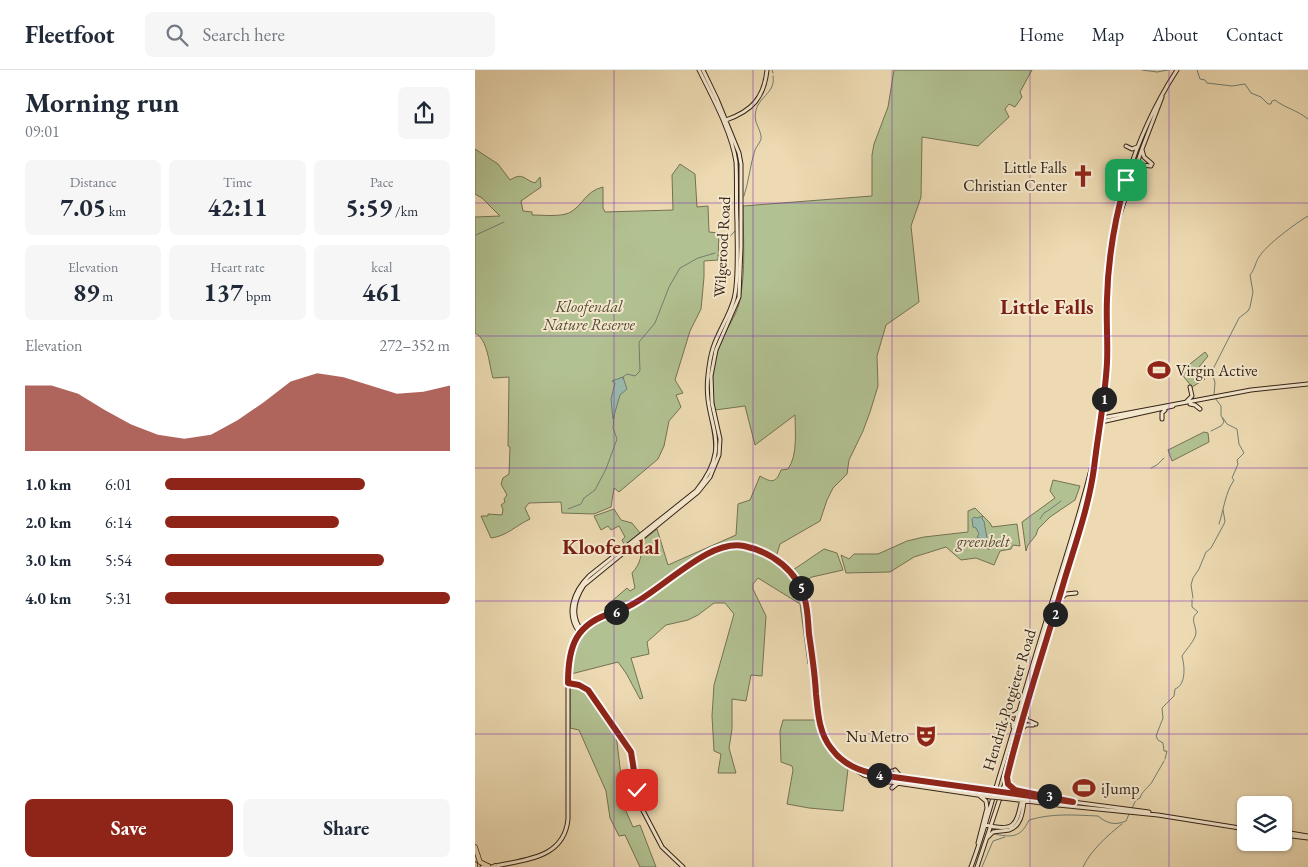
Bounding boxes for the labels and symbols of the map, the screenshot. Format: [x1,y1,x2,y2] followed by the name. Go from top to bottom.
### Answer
[963,157,1068,196] place label: Little Falls Christian Center
[1105,159,1147,201] pin
[1070,163,1096,189] church icon: Little Falls Christian Center
[709,195,735,298] street label: Wilgerood Road
[1000,293,1094,320] district label: Little Falls
[542,296,635,335] park label: Kloofendal Nature Reserve
[1146,357,1172,383] sports icon: Virgin Active
[1176,360,1258,381] place label: Virgin Active
[1091,386,1117,412] pin: 1
[954,531,1011,552] park label: greenbelt
[562,533,660,560] district label: Kloofendal
[789,576,813,600] pin: 5
[603,600,629,624] pin: 6
[1043,602,1067,626] pin: 2
[977,626,1041,773] street label: Hendrik Potgieter Road
[913,723,939,749] theatre icon: Nu Metro
[846,726,909,747] place label: Nu Metro
[867,762,891,788] pin: 4
[616,769,658,811] pin
[1071,775,1097,801] sports icon: iJump
[1101,778,1140,799] place label: iJump
[1037,784,1061,808] pin: 3

